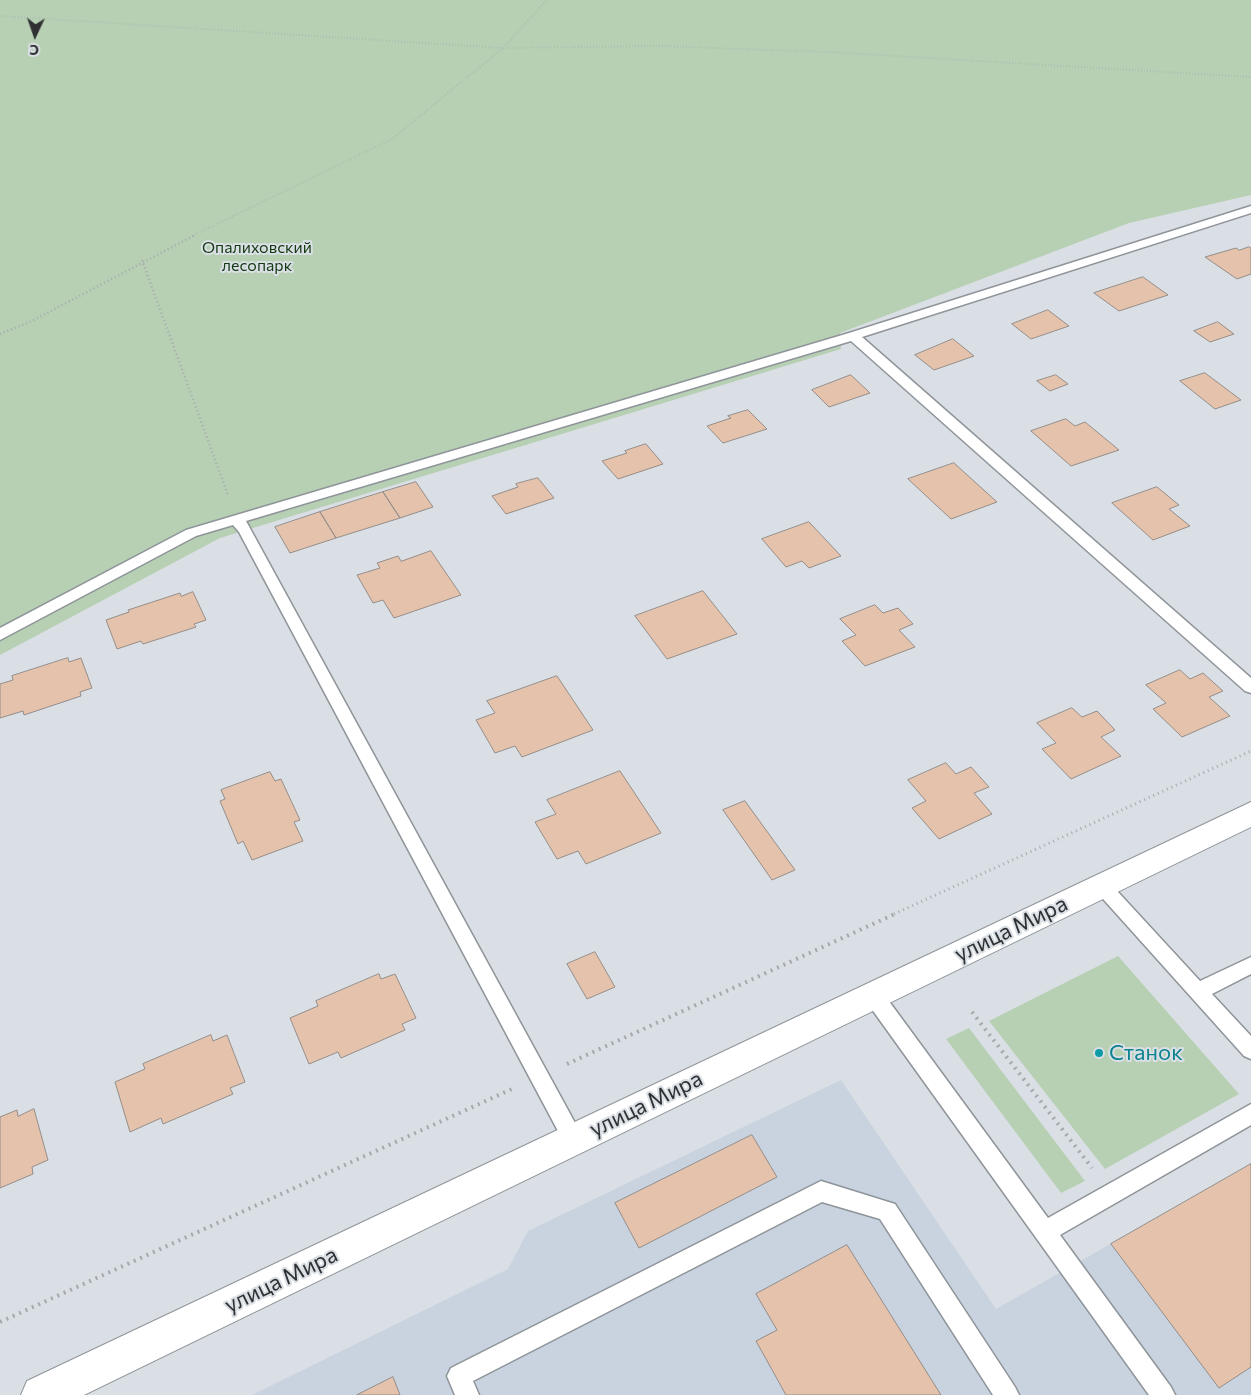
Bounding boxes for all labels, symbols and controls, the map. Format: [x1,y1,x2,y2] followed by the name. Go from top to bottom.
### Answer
[10,10,60,60] north arrow
[29,42,39,59] text: С
[202,238,312,276] park label: Опалиховский лесопарк
[950,890,1072,968] street label: улица Мира
[1109,1040,1183,1066] place label: Станок
[1093,1047,1105,1059] marker: Станок
[585,1065,707,1143] street label: улица Мира
[220,1241,342,1319] street label: улица Мира

